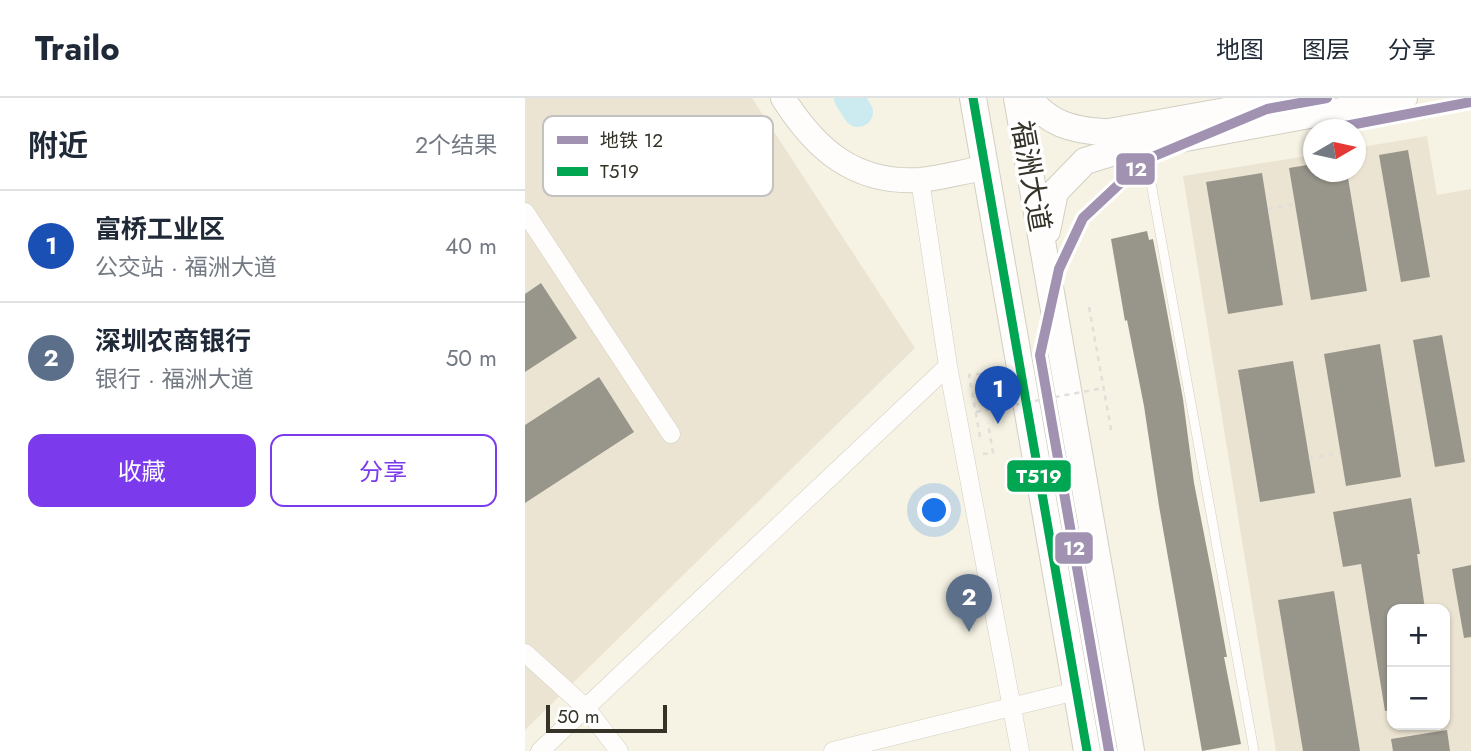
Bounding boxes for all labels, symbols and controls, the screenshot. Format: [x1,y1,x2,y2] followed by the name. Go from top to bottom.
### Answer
[35,25,120,72] text: Trailo
[1216,32,1264,67] text: 地图
[1302,32,1350,67] text: 图层
[1388,32,1436,67] text: 分享
[543,116,773,196] legend
[1001,117,1061,235] street label: 福洲大道
[1303,119,1366,182] north arrow
[28,124,88,167] text: 附近
[600,127,663,154] text: 地铁 12
[415,128,497,162] text: 2个结果
[1115,152,1156,186] line badge: 12
[1125,156,1147,183] text: 12
[600,158,639,185] text: T519
[95,210,225,248] text: 富桥工业区
[45,229,57,263] text: 1
[445,229,497,263] text: 40 m
[95,250,277,284] text: 公交站 · 福洲大道
[95,322,251,360] text: 深圳农商银行
[43,341,59,375] text: 2
[445,341,497,375] text: 50 m
[95,362,254,396] text: 银行 · 福洲大道
[975,366,1021,424] pin: 1
[28,434,256,507] button: 收藏
[270,434,497,507] button: 分享
[1006,459,1072,493] line badge: T519
[1016,463,1062,490] text: T519
[917,493,951,527] your location
[1054,531,1094,565] line badge: 12
[1063,535,1085,562] text: 12
[946,574,992,632] pin: 2
[1387,604,1450,730] map controls
[1387,604,1450,667] button: +
[1387,667,1450,730] button: −
[546,702,667,734] scale bar
[557,703,600,730] text: 50 m

